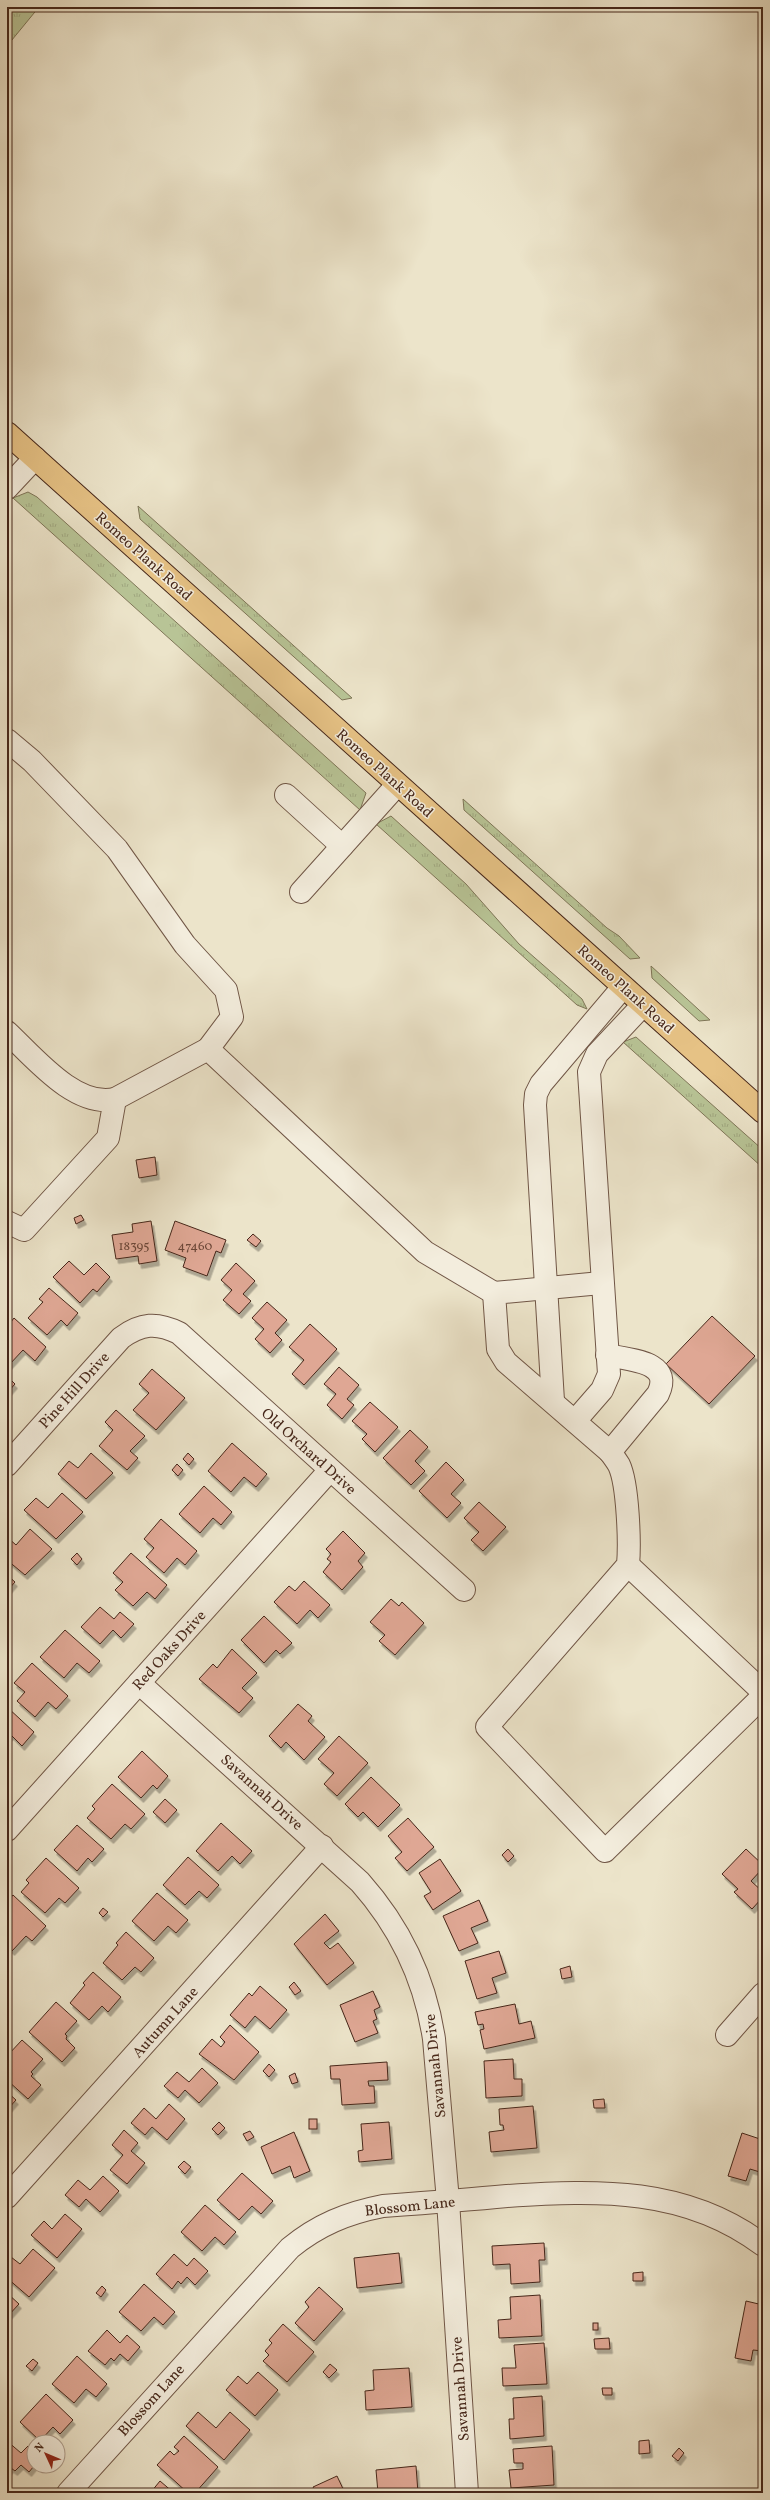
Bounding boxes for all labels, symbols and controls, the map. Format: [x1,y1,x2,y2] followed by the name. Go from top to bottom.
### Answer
[90,508,196,606] street label: Romeo Plank Road
[331,725,437,823] street label: Romeo Plank Road
[572,941,678,1039] street label: Romeo Plank Road
[119,1238,149,1256] house number: 18395
[178,1238,213,1256] house number: 47460
[35,1348,115,1434] street label: Pine Hill Drive
[256,1404,360,1500] street label: Old Orchard Drive
[128,1606,212,1696] street label: Red Oaks Drive
[215,1750,307,1836] street label: Savannah Drive
[128,1983,204,2063] street label: Autumn Lane
[421,2013,452,2119] street label: Savannah Drive
[364,2192,456,2223] street label: Blossom Lane
[447,2336,476,2442] street label: Savannah Drive
[114,2360,190,2442] street label: Blossom Lane
[26,2434,66,2474] north arrow
[32,2440,48,2456] text: N

